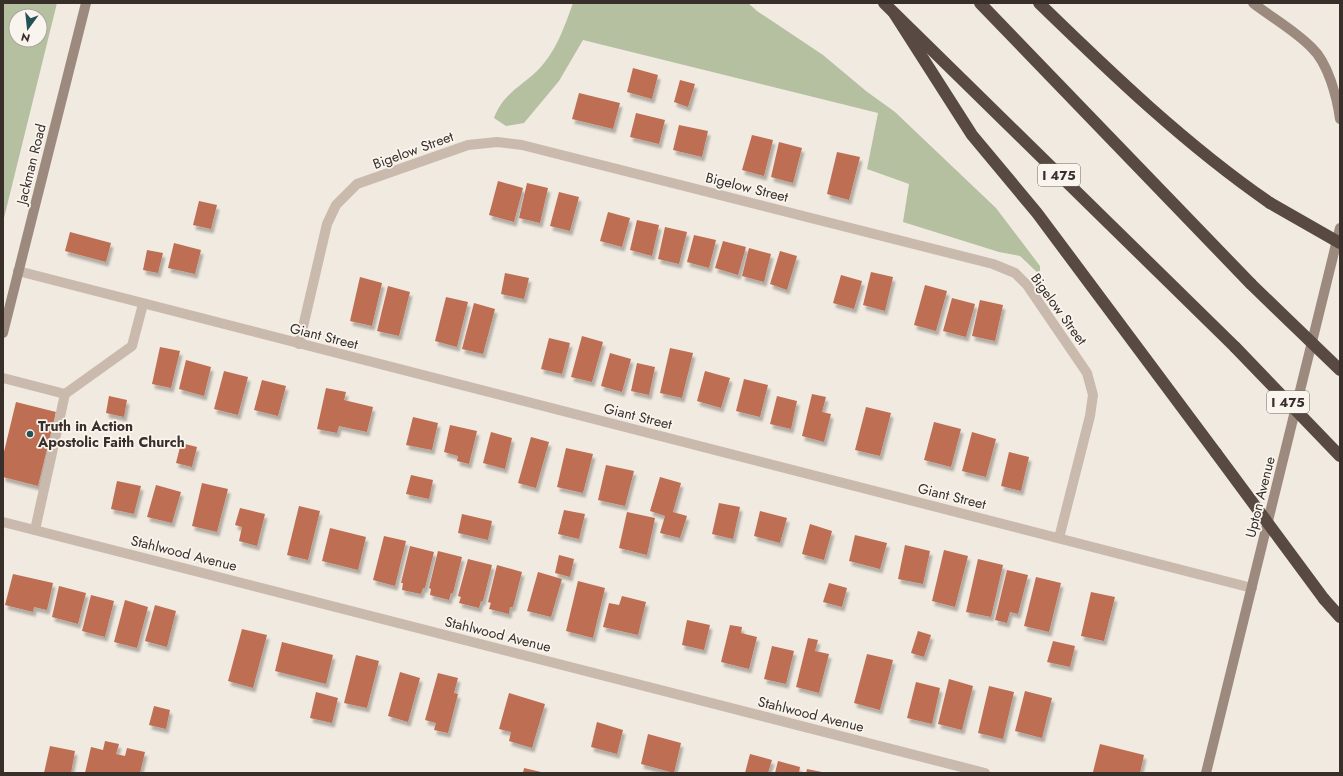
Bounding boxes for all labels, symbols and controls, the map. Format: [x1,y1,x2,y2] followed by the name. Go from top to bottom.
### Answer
[8,8,48,48] north arrow
[19,29,32,47] text: N
[11,122,51,208] street label: Jackman Road
[370,126,457,174] street label: Bigelow Street
[1038,164,1080,186] road number: I 475
[704,167,791,207] street label: Bigelow Street
[1026,269,1092,350] street label: Bigelow Street
[288,318,361,354] street label: Giant Street
[1267,391,1309,413] road number: I 475
[602,398,675,434] street label: Giant Street
[37,416,185,452] place label: Truth in Action Apostolic Faith Church
[25,429,35,439] marker: Truth in Action Apostolic Faith Church
[1240,454,1280,540] street label: Upton Avenue
[916,478,989,514] street label: Giant Street
[129,530,239,576] street label: Stahlwood Avenue
[443,611,553,657] street label: Stahlwood Avenue
[756,691,866,737] street label: Stahlwood Avenue

